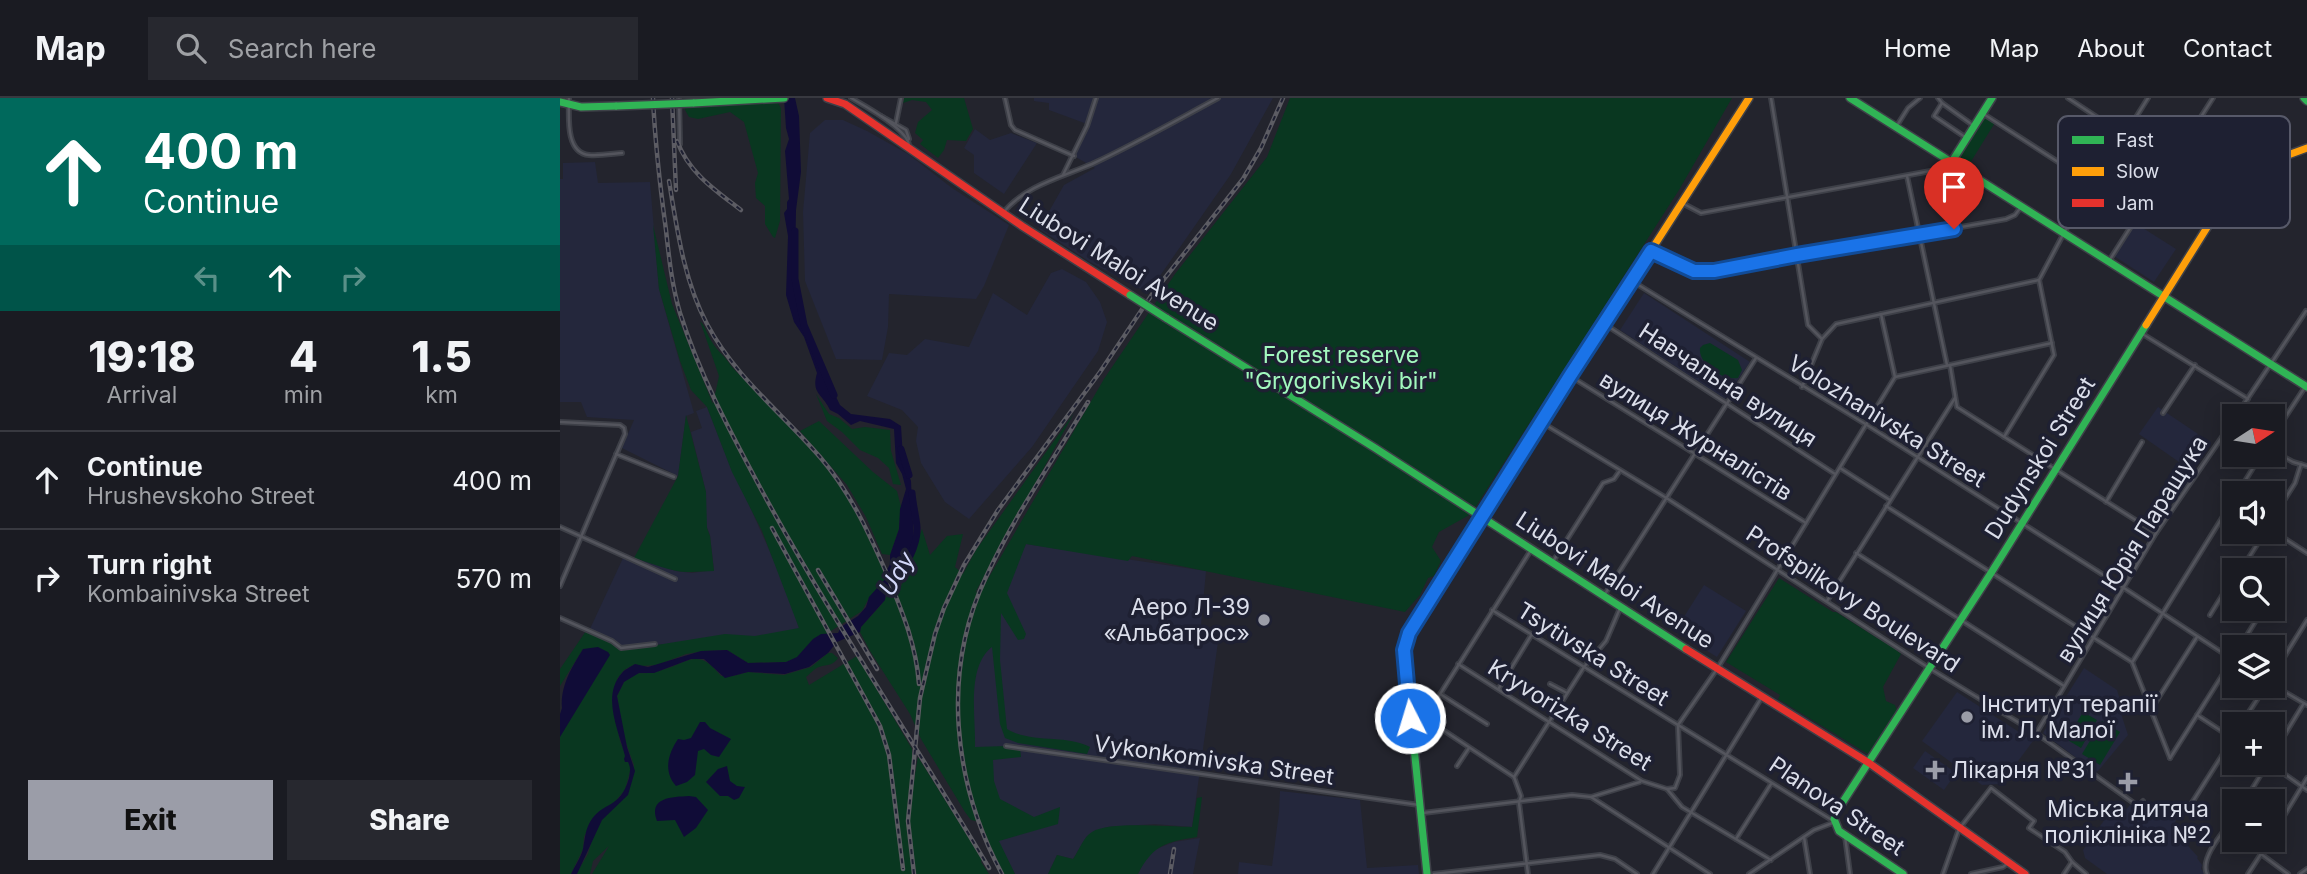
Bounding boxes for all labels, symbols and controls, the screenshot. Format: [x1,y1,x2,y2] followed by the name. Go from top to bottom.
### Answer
[148,17,638,80] search box
[35,28,106,68] text: Map
[172,29,210,67] icon: search
[228,33,376,64] text: Search here
[1884,34,1951,63] text: Home
[1989,34,2039,63] text: Map
[2077,34,2145,63] text: About
[2183,34,2272,63] text: Contact
[2058,116,2290,228] legend
[143,122,299,181] text: 400 m
[28,126,119,217] icon: ahead
[2116,129,2154,152] text: Fast
[1924,157,1984,229] pin
[2116,160,2159,183] text: Slow
[1935,168,1973,206] icon: arrive
[143,182,279,221] text: Continue
[1014,191,1224,337] street label: Liubovi Maloi Avenue
[2116,192,2154,215] text: Jam
[188,259,226,297] icon: left
[261,259,299,297] icon: ahead
[334,259,372,297] icon: right
[1634,317,1822,453] street label: Навчальна вулиця
[88,331,196,382] text: 19:18
[289,331,318,382] text: 4
[411,331,472,382] text: 1.5
[1244,341,1438,395] park label: Forest reserve "Grygorivskyi bir"
[1783,349,1991,493] street label: Volozhanivska Street
[1595,365,1797,507] street label: вулиця Журналістів
[1979,371,2101,544] street label: Dudynskoi Street
[107,381,177,409] text: Arrival
[284,381,323,409] text: min
[425,381,458,409] text: km
[2222,404,2286,467] north arrow
[2222,404,2285,852] map controls
[2051,430,2213,668] street label: вулиця Юрія Паращука
[87,451,203,482] text: Continue
[28,461,66,499] icon: ahead
[452,465,532,496] text: 400 m
[2222,481,2285,544] button: sound
[87,482,315,510] text: Hrushevskoho Street
[1511,506,1719,654] street label: Liubovi Maloi Avenue
[1741,519,1965,679] street label: Profspilkovy Boulevard
[872,546,921,601] water label: Udy
[87,549,212,580] text: Turn right
[2222,558,2285,621] button: search
[28,559,66,597] icon: right
[455,563,532,594] text: 570 m
[87,580,309,608] text: Kombainivska Street
[1103,593,1250,647] place label: Аеро Л-39 «Альбатрос»
[1512,596,1674,712] street label: Tsytivska Street
[1256,612,1272,628] marker: Аеро Л-39 «Альбатрос»
[2222,635,2285,698] button: layers
[1483,653,1657,777] street label: Kryvorizka Street
[1373,681,1447,755] position arrow
[1981,690,2158,744] place label: Інститут терапії ім. Л. Малої
[1959,709,1975,725] marker: Інститут терапії ім. Л. Малої
[2222,712,2285,775] button: +
[1092,729,1336,791] street label: Vykonkomivska Street
[1764,750,1910,862] street label: Planova Street
[1951,756,2095,784] place label: Лікарня №31
[1925,760,1945,780] marker: Лікарня №31
[2118,772,2138,792] marker: Міська дитяча поліклініка №2
[28,780,273,860] button: Exit
[287,780,532,860] button: Share
[2222,789,2285,852] button: −
[2044,795,2212,849] place label: Міська дитяча поліклініка №2

